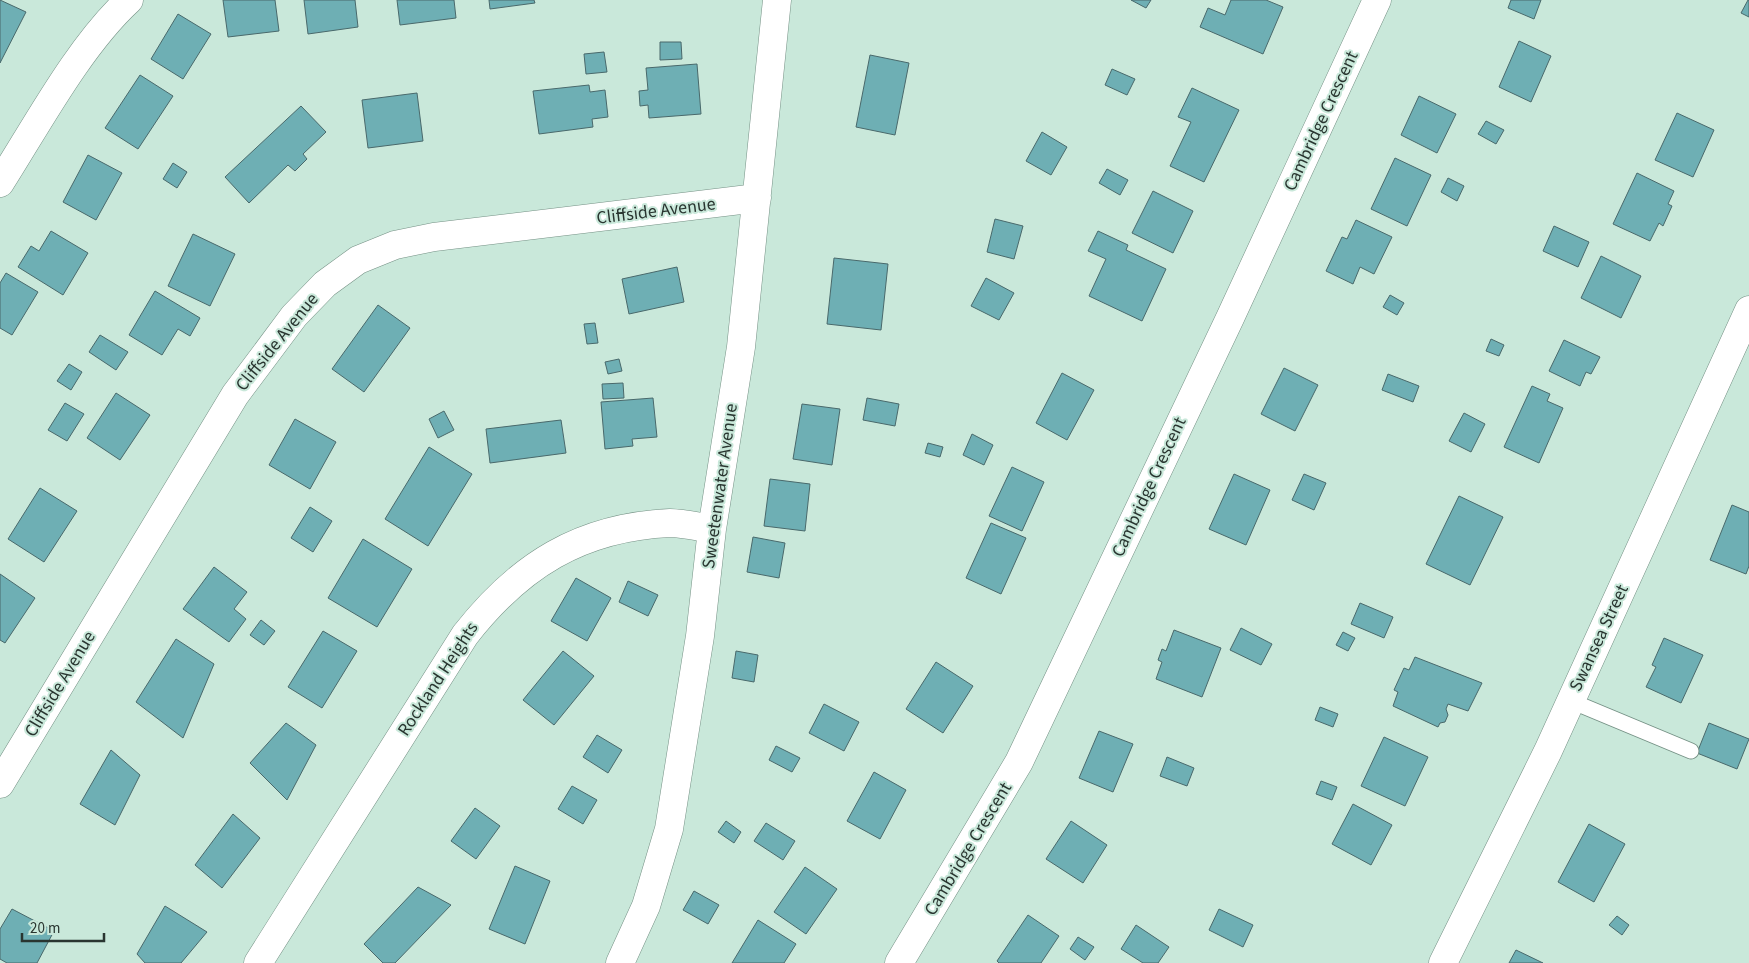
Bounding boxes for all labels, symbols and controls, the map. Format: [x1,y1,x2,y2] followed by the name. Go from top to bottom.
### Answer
[1278,47,1364,195] street label: Cambridge Crescent
[595,191,717,231] street label: Cliffside Avenue
[230,288,324,396] street label: Cliffside Avenue
[696,402,744,570] street label: Sweetenwater Avenue
[1106,413,1192,561] street label: Cambridge Crescent
[1563,580,1635,696] street label: Swansea Street
[392,617,484,741] street label: Rockland Heights
[18,626,102,742] street label: Cliffside Avenue
[918,778,1018,920] street label: Cambridge Crescent
[22,910,105,942] scale bar
[30,918,60,939] text: 20 m

